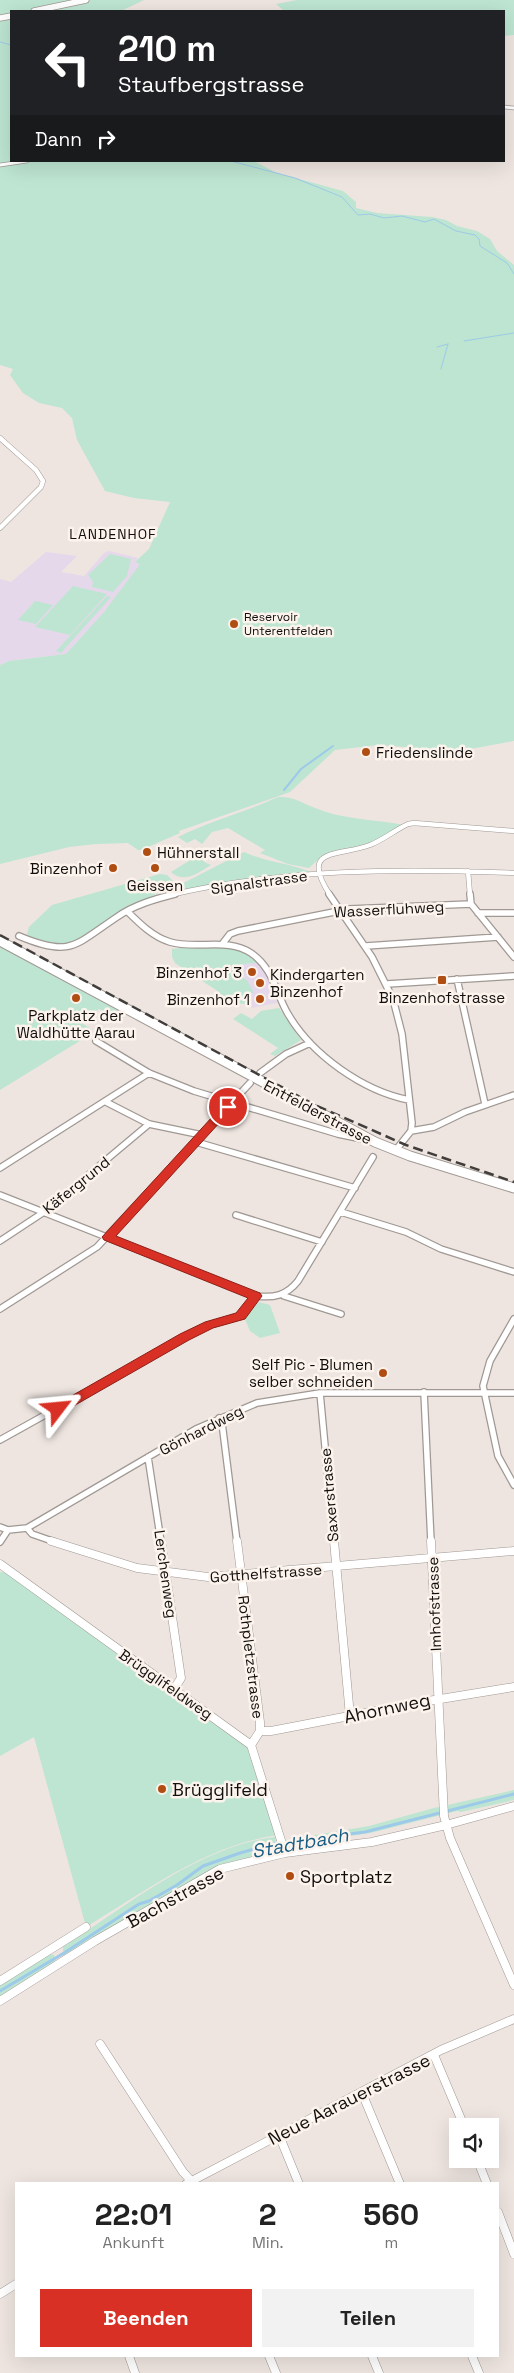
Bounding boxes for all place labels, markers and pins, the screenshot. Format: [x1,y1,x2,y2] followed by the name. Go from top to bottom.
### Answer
[244,609,333,639] place label: Reservoir Unterentfelden
[228,618,240,630] marker: Reservoir Unterentfelden
[376,743,473,762] place label: Friedenslinde
[360,746,372,758] marker: Friedenslinde
[157,843,239,862] place label: Hühnerstall
[141,846,153,858] marker: Hühnerstall
[30,859,103,878] place label: Binzenhof
[107,862,119,874] marker: Binzenhof
[149,862,161,874] marker: Geissen
[127,876,183,895] place label: Geissen
[156,963,242,982] place label: Binzenhof 3
[270,965,365,1001] place label: Kindergarten Binzenhof
[246,966,258,978] marker: Binzenhof 3
[436,974,448,986] marker: Binzenhofstrasse
[254,977,266,989] marker: Kindergarten Binzenhof
[379,988,505,1007] place label: Binzenhofstrasse
[167,990,250,1009] place label: Binzenhof 1
[70,992,82,1004] marker: Parkplatz der Waldhütte Aarau
[254,993,266,1005] marker: Binzenhof 1
[17,1006,135,1042] place label: Parkplatz der Waldhütte Aarau
[207,1086,249,1128] pin
[249,1355,373,1391] place label: Self Pic - Blumen selber schneiden
[377,1367,389,1379] marker: Self Pic - Blumen selber schneiden
[172,1778,268,1801] place label: Brügglifeld
[156,1783,168,1795] marker: Brügglifeld
[300,1865,392,1888] place label: Sportplatz
[284,1870,296,1882] marker: Sportplatz

